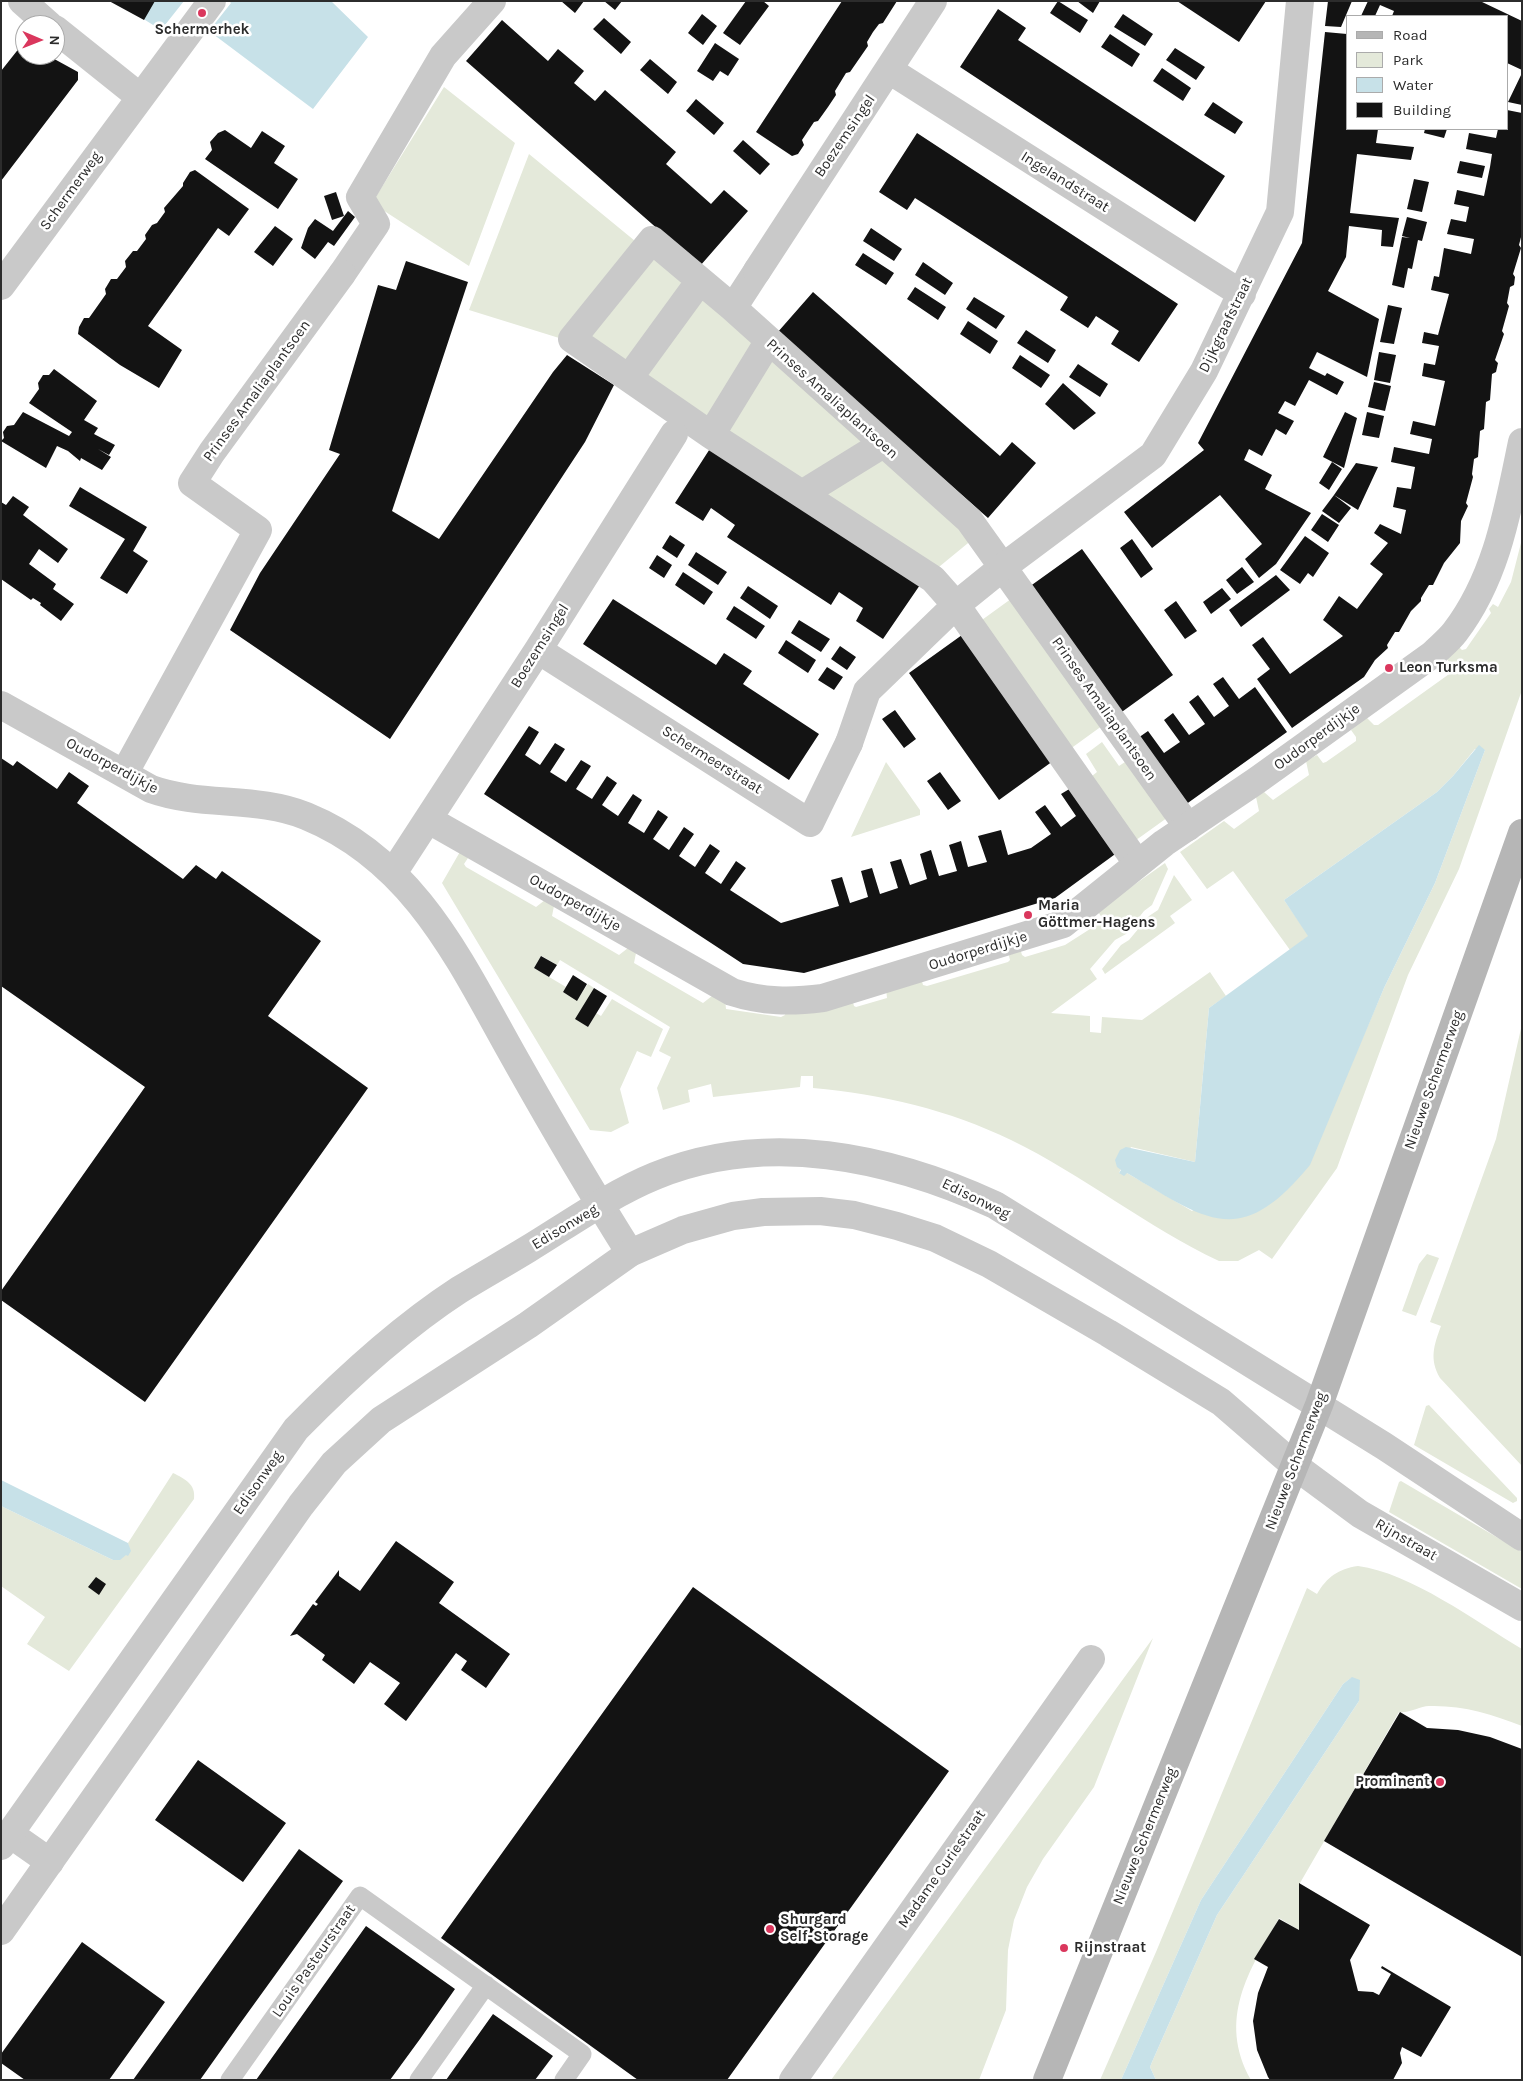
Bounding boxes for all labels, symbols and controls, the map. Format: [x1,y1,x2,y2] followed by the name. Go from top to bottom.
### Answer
[196,7,208,19] marker: Schermerhek
[15,15,65,65] north arrow
[1346,15,1508,130] legend
[155,21,249,39] place label: Schermerhek
[1393,26,1428,44] text: Road
[46,35,63,45] text: N
[1393,51,1423,69] text: Park
[1393,76,1433,94] text: Water
[811,91,879,181] street label: Boezemsingel
[1393,101,1451,119] text: Building
[36,148,106,234] street label: Schermerweg
[1017,148,1113,216] street label: Ingelandstraat
[1195,274,1257,376] street label: Dijkgraafstraat
[200,317,314,465] street label: Prinses Amaliaplantsoen
[762,335,902,463] street label: Prinses Amaliaplantsoen
[507,601,573,691] street label: Boezemsingel
[1048,634,1160,784] street label: Prinses Amaliaplantsoen
[1399,659,1498,677] place label: Leon Turksma
[1383,662,1395,674] marker: Leon Turksma
[1270,700,1364,774] street label: Oudorperdijkje
[658,722,766,798] street label: Schermeerstraat
[63,734,161,798] street label: Oudorperdijkje
[526,870,624,936] street label: Oudorperdijkje
[1038,897,1155,932] place label: Maria Göttmer-Hagens
[1022,909,1034,921] marker: Maria Göttmer-Hagens
[927,927,1029,975] street label: Oudorperdijkje
[1400,1008,1468,1152] street label: Nieuwe Schermerweg
[939,1175,1013,1223] street label: Edisonweg
[529,1200,601,1254] street label: Edisonweg
[1261,1389,1331,1533] street label: Nieuwe Schermerweg
[229,1448,287,1518] street label: Edisonweg
[1372,1515,1440,1565] street label: Rijnstraat
[1109,1765,1181,1907] street label: Nieuwe Schermerweg
[1355,1773,1430,1791] place label: Prominent
[1434,1776,1446,1788] marker: Prominent
[894,1806,990,1932] street label: Madame Curiestraat
[268,1901,360,2021] street label: Louis Pasteurstraat
[780,1911,869,1946] place label: Shurgard Self-Storage
[764,1923,776,1935] marker: Shurgard Self-Storage
[1074,1939,1146,1957] place label: Rijnstraat
[1058,1942,1070,1954] marker: Rijnstraat

